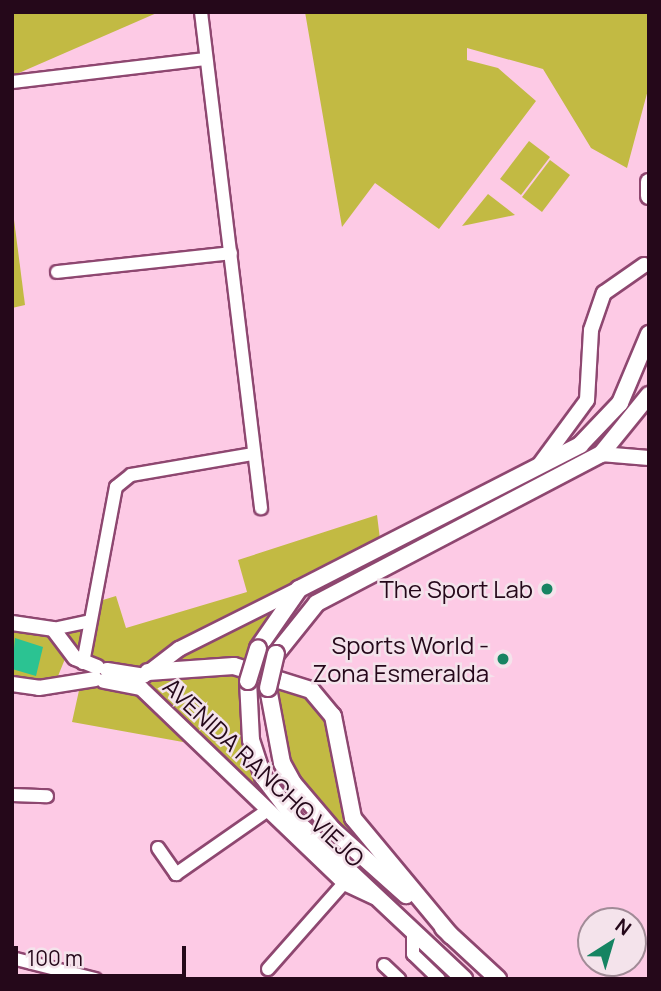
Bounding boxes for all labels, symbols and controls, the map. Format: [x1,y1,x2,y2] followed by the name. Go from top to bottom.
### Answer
[380,575,533,603] place label: The Sport Lab
[539,581,555,597] marker: The Sport Lab
[312,631,489,687] place label: Sports World - Zona Esmeralda
[495,651,511,667] marker: Sports World - Zona Esmeralda
[158,671,370,873] street label: AVENIDA RANCHO VIEJO
[577,907,647,977] north arrow
[610,912,637,941] text: N
[18,932,189,976] scale bar
[27,944,83,972] text: 100 m

